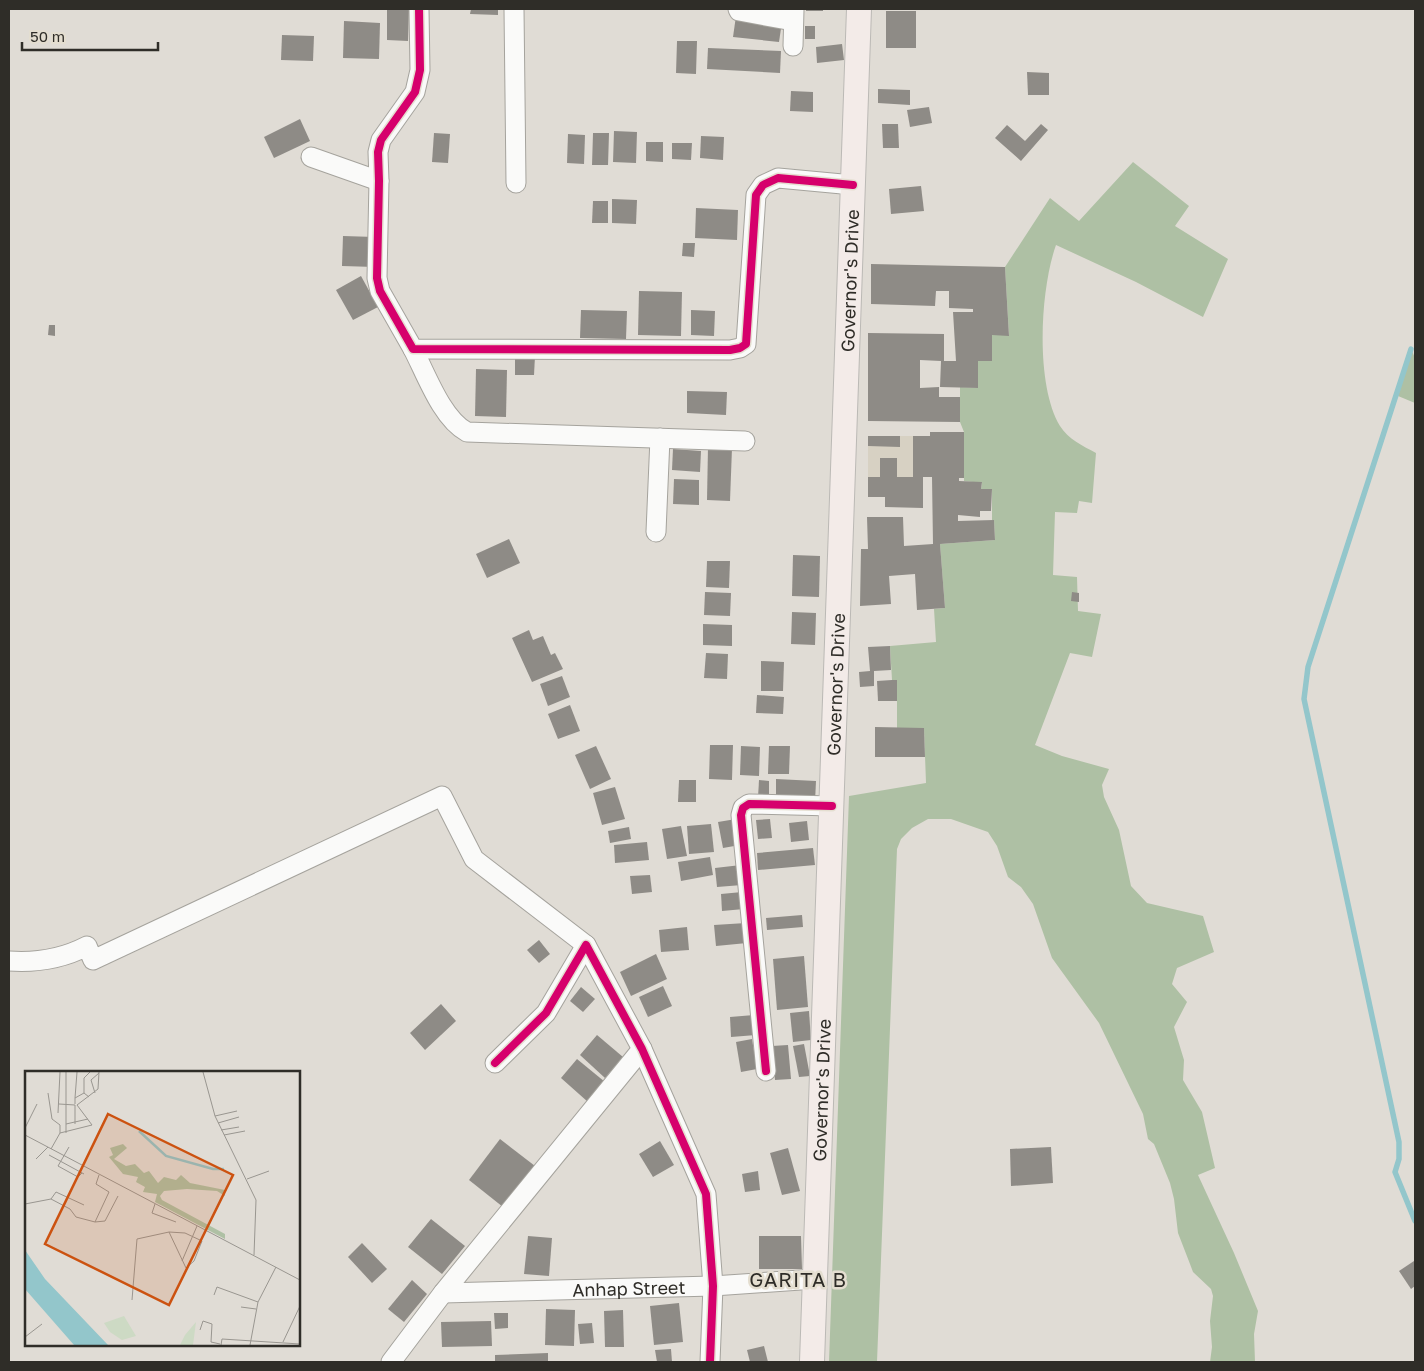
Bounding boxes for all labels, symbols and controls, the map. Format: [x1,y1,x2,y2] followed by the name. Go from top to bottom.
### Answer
[22,20,159,52] scale bar
[30,27,65,45] text: 50 m
[836,209,863,352] street label: Governor's Drive
[822,613,849,756] street label: Governor's Drive
[808,1018,835,1162] street label: Governor's Drive
[25,1071,300,1346] inset map
[749,1267,847,1291] district label: GARITA B
[572,1276,686,1301] street label: Anhap Street

